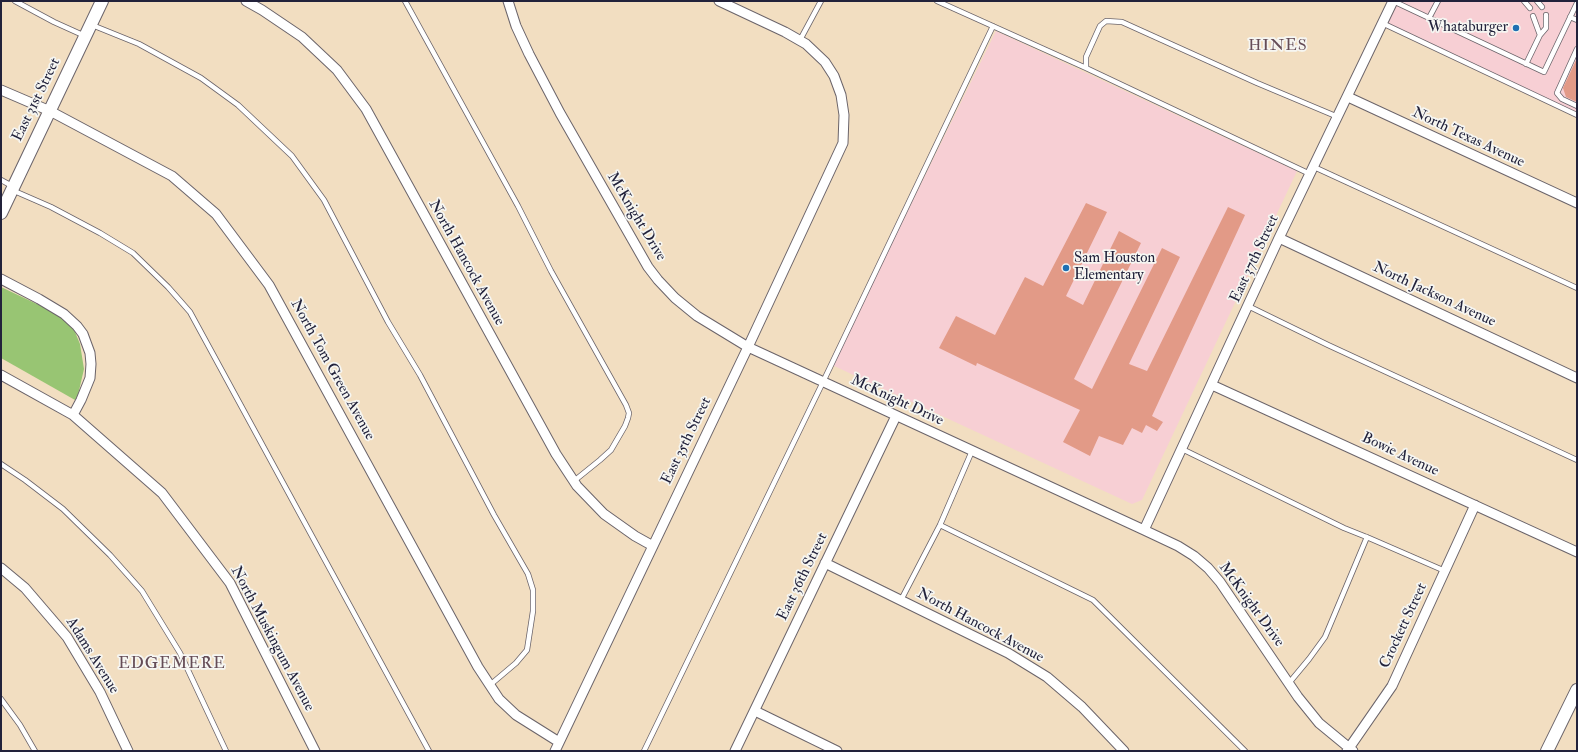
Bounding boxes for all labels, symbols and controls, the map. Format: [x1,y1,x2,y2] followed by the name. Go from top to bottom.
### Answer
[1428,19,1508,37] place label: Whataburger
[1511,23,1521,33] marker: Whataburger
[1248,37,1308,57] district label: HINES
[9,55,65,145] street label: East 31st Street
[1409,104,1527,172] street label: North Texas Avenue
[603,170,669,264] street label: McKnight Drive
[424,197,508,329] street label: North Hancock Avenue
[1227,212,1283,306] street label: East 37th Street
[1074,250,1155,285] place label: Sam Houston Elementary
[1370,259,1498,331] street label: North Jackson Avenue
[1061,263,1071,273] marker: Sam Houston Elementary
[286,297,378,443] street label: North Tom Green Avenue
[848,372,946,430] street label: McKnight Drive
[658,395,716,487] street label: East 35th Street
[1359,429,1441,481] street label: Bowie Avenue
[774,530,832,624] street label: East 36th Street
[1214,559,1288,651] street label: McKnight Drive
[226,564,318,714] street label: North Muskingum Avenue
[1376,581,1432,671] street label: Crockett Street
[914,585,1046,667] street label: North Hancock Avenue
[61,615,123,697] street label: Adams Avenue
[118,655,226,675] district label: EDGEMERE

